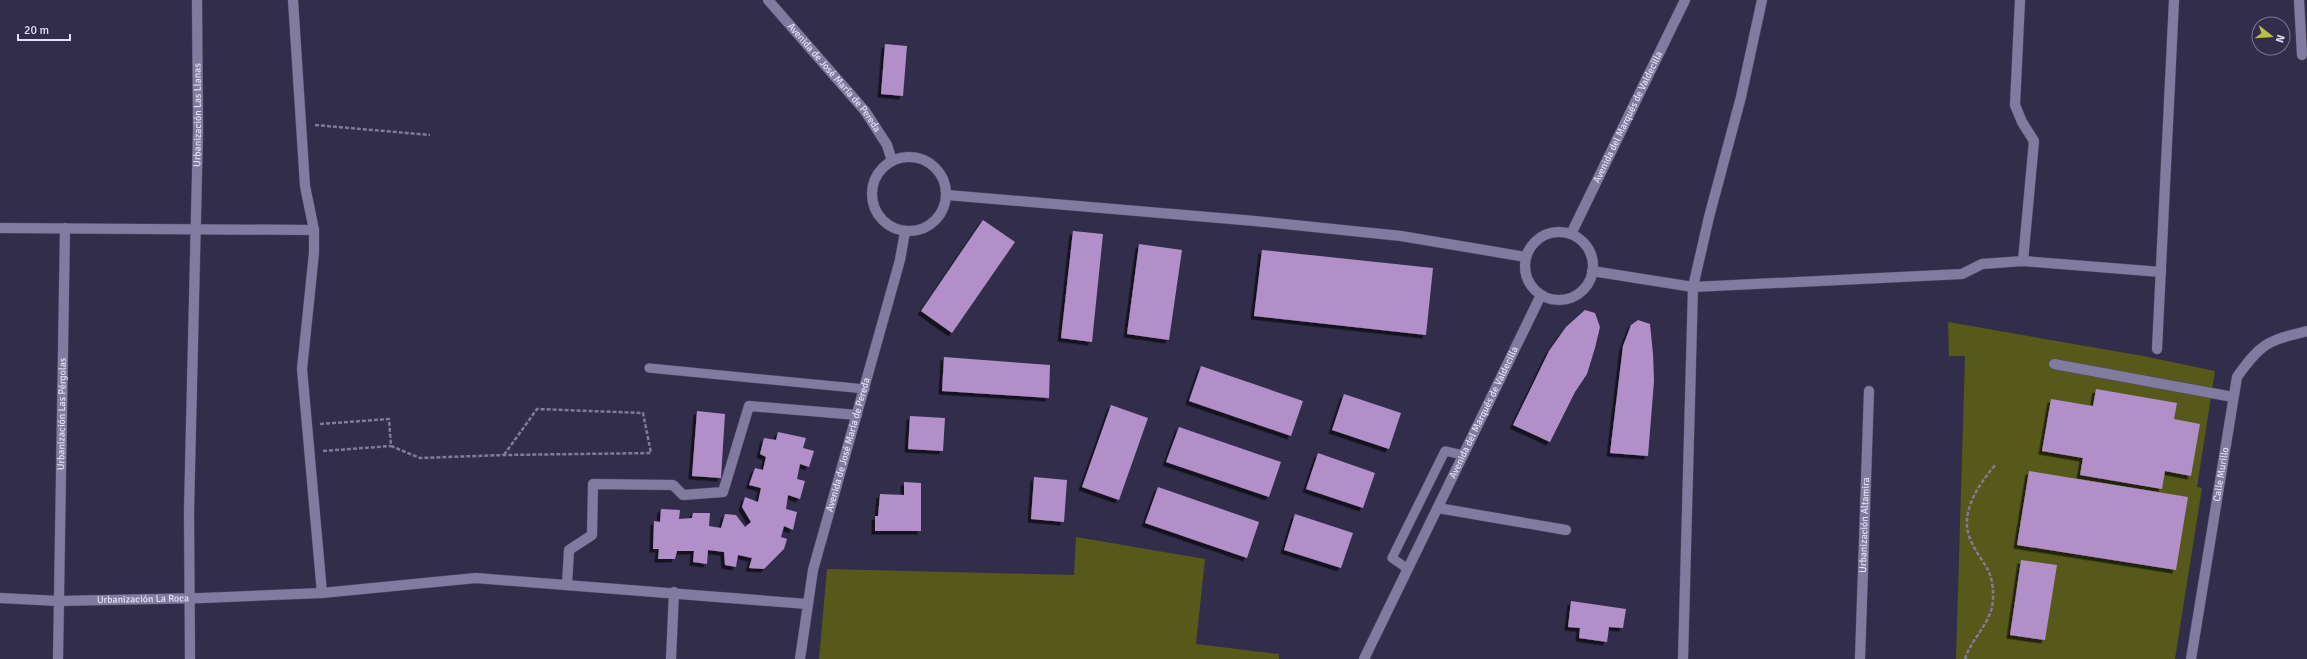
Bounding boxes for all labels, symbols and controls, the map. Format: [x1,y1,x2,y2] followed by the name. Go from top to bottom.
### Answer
[18,16,70,42] scale bar
[2251,16,2291,56] north arrow
[785,21,883,134] street label: Avenida de José María de Pereda
[24,23,49,38] text: 20 m
[2273,33,2287,44] text: N
[1591,49,1665,185] street label: Avenida del Marqués de Valdecilla
[191,63,204,167] street label: Urbanización Las Llanas
[1447,345,1521,481] street label: Avenida del Marqués de Valdecilla
[55,357,69,470] street label: Urbanización Las Pérgolas
[824,376,873,513] street label: Avenida de José María de Pereda
[2211,446,2231,503] street label: Calle Murillo
[1857,477,1872,573] street label: Urbanización Altamira
[97,592,189,606] street label: Urbanización La Roca

